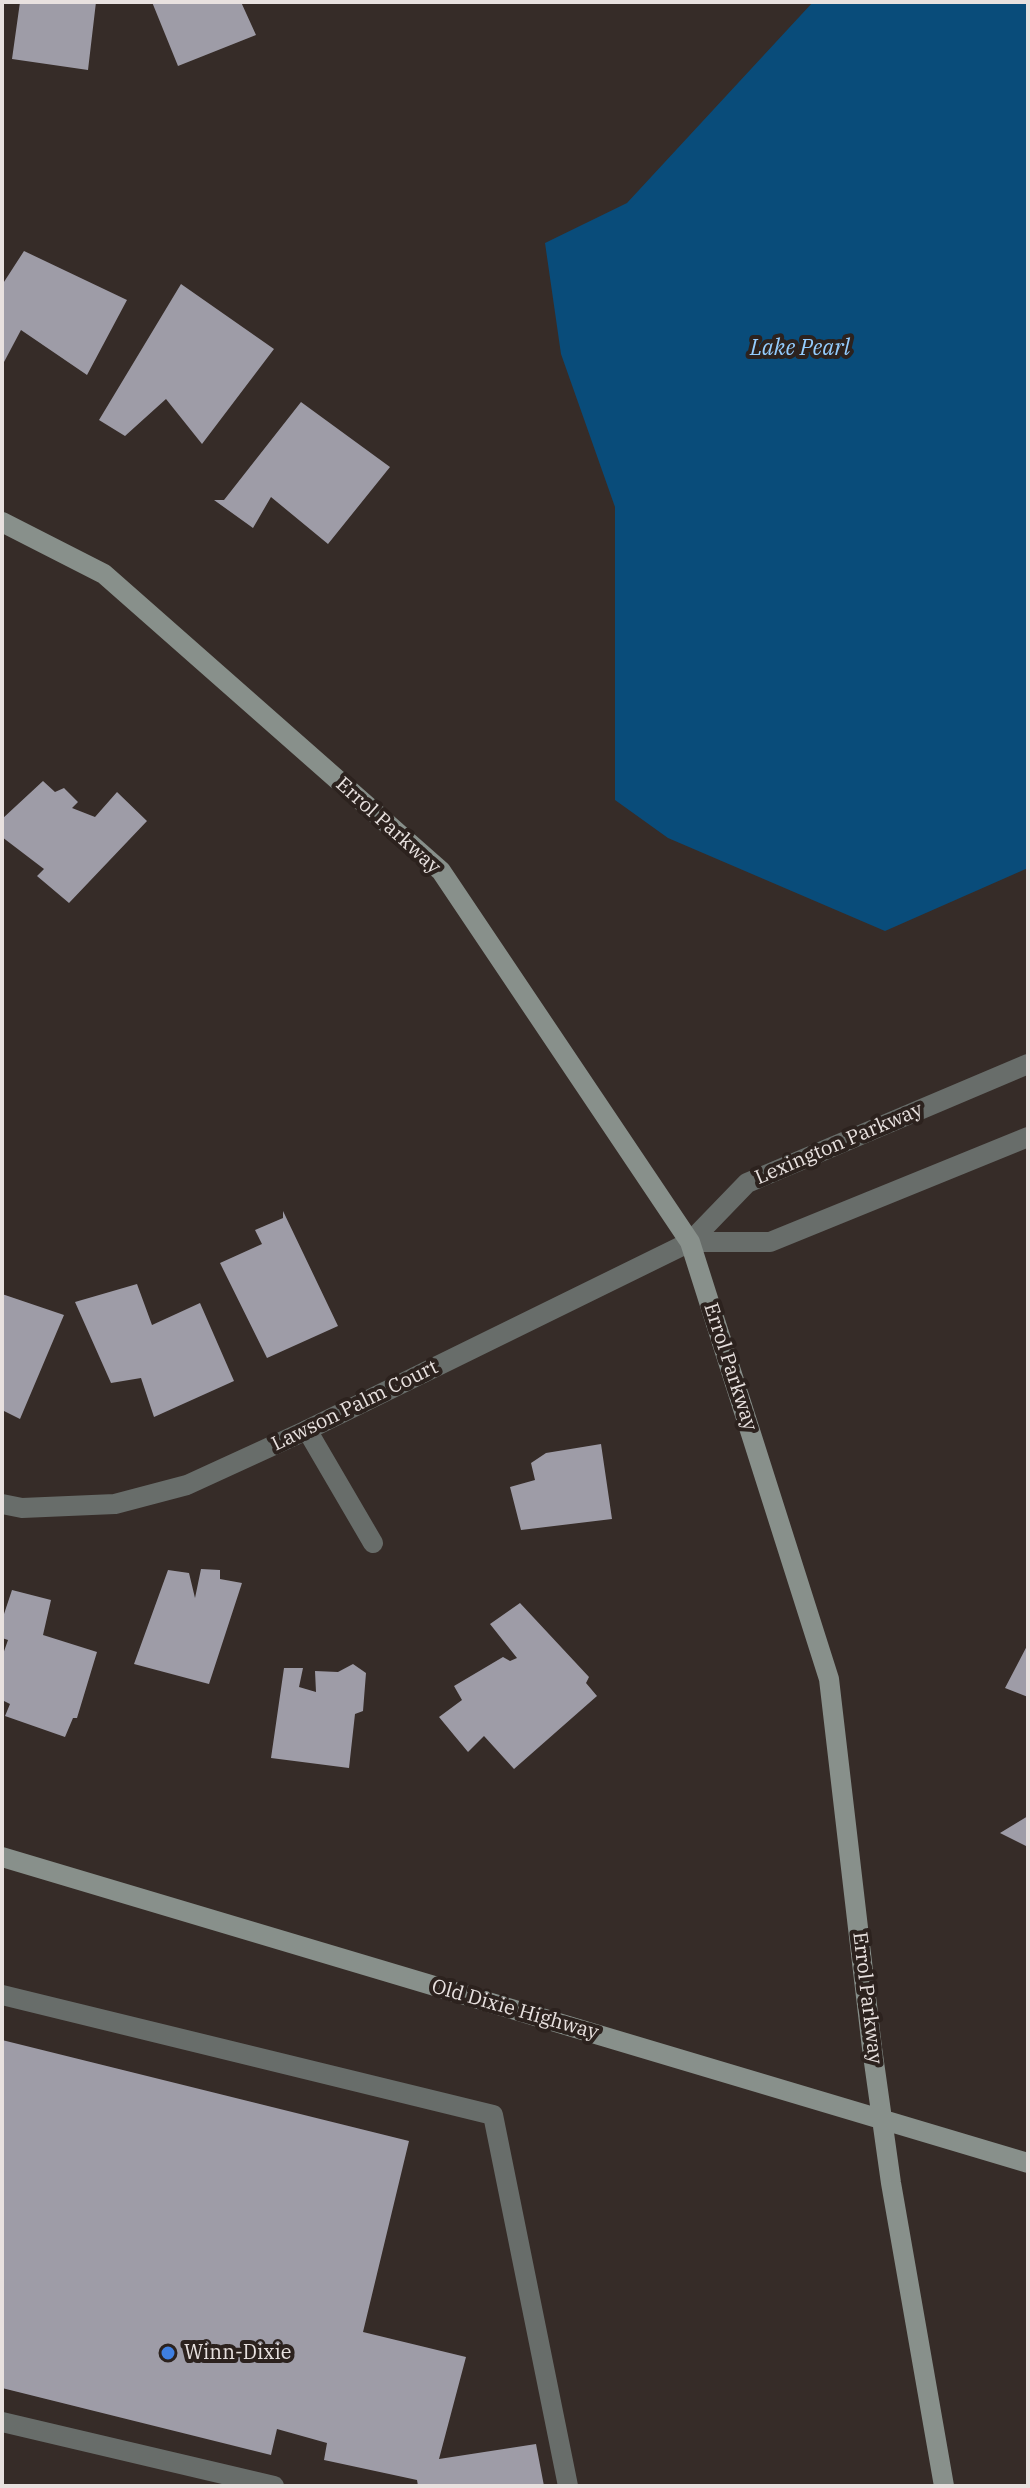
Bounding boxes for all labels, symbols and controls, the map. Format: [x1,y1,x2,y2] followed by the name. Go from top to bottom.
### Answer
[750,336,850,362] water label: Lake Pearl
[331,773,445,879] street label: Errol Parkway
[752,1098,926,1190] street label: Lexington Parkway
[698,1300,762,1434] street label: Errol Parkway
[268,1355,442,1457] street label: Lawson Palm Court
[847,1931,887,2065] street label: Errol Parkway
[429,1975,601,2045] street label: Old Dixie Highway
[184,2341,291,2365] place label: Winn-Dixie
[159,2344,177,2362] marker: Winn-Dixie

